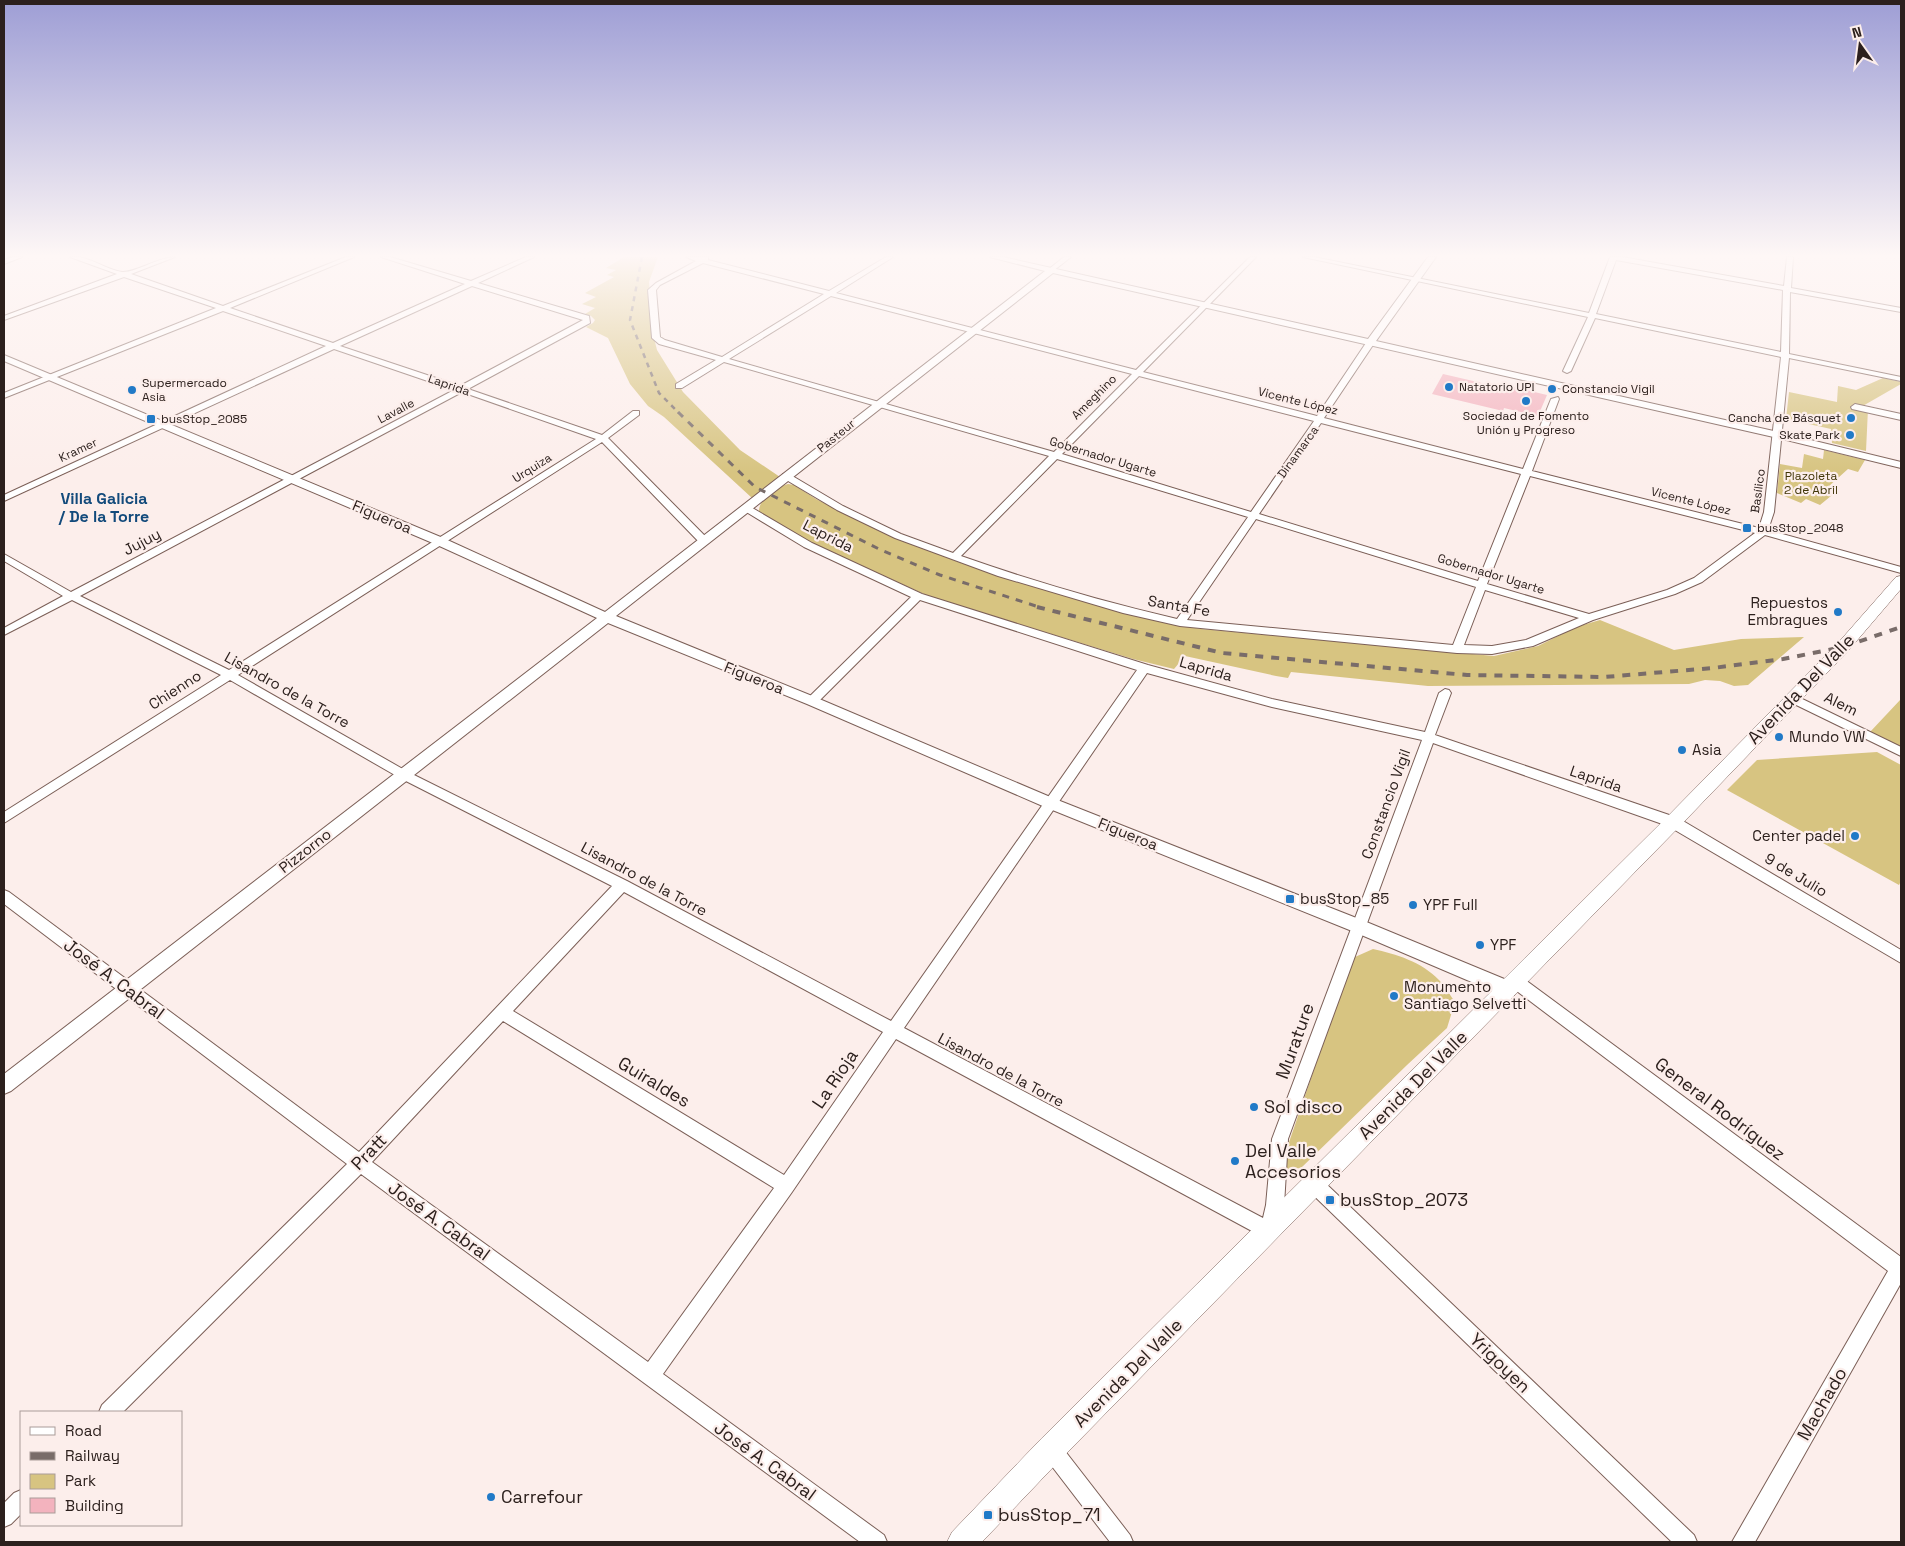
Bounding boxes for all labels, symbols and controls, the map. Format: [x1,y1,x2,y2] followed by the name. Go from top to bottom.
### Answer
[1835,20,1885,70] north arrow
[1850,23,1864,42] text: N
[426,370,472,400] street label: Laprida
[1068,371,1120,423] street label: Ameghino
[142,375,227,405] place label: Supermercado Asia
[1459,379,1534,395] place label: Natatorio UP!
[1443,381,1455,393] marker: Natatorio UP!
[1562,381,1655,397] place label: Constancio Vigil
[1256,383,1340,419] street label: Vicente López
[1546,383,1558,395] marker: Constancio Vigil
[126,384,138,396] marker: Supermercado Asia
[375,395,417,427] street label: Lavalle
[1520,395,1532,407] marker: Sociedad de Fomento Unión y Progreso
[1463,408,1589,438] place label: Sociedad de Fomento Unión y Progreso
[1728,410,1841,426] place label: Cancha de Básquet
[161,411,247,427] place label: busStop_2085
[1845,412,1857,424] marker: Cancha de Básquet
[145,413,157,425] marker: busStop_2085
[814,416,859,456] street label: Pasteur
[1274,423,1322,481] street label: Dinamarca
[1779,427,1841,443] place label: Skate Park
[1844,429,1856,441] marker: Skate Park
[1048,433,1158,481] street label: Gobernador Ugarte
[56,434,100,466] street label: Kramer
[509,450,555,486] street label: Urquiza
[1747,468,1769,514] street label: Basílico
[1784,468,1838,498] park label: Plazoleta 2 de Abril
[1649,483,1733,519] street label: Vicente López
[58,488,149,527] district label: Villa Galicia / De la Torre
[350,496,415,538] street label: Figueroa
[800,515,857,556] street label: Laprida
[1757,520,1844,536] place label: busStop_2048
[1741,522,1753,534] marker: busStop_2048
[120,524,164,559] street label: Jujuy
[1436,550,1546,598] street label: Gobernador Ugarte
[1146,591,1212,620] street label: Santa Fe
[1748,593,1828,629] place label: Repuestos Embragues
[1832,606,1844,618] marker: Repuestos Embragues
[1742,629,1859,749] street label: Avenida Del Valle
[221,647,353,732] street label: Lisandro de la Torre
[1178,652,1235,685] street label: Laprida
[722,657,787,698] street label: Figueroa
[145,666,205,714] street label: Chienno
[1821,687,1861,720] street label: Alem
[1789,727,1865,746] place label: Mundo VW
[1773,731,1785,743] marker: Mundo VW
[1692,740,1722,759] place label: Asia
[1676,744,1688,756] marker: Asia
[1357,746,1414,862] street label: Constancio Vigil
[1567,761,1625,796] street label: Laprida
[1096,813,1161,854] street label: Figueroa
[275,824,335,877] street label: Pizzorno
[1752,826,1845,845] place label: Center padel
[1849,830,1861,842] marker: Center padel
[578,837,711,920] street label: Lisandro de la Torre
[1761,848,1831,901] street label: 9 de Julio
[1300,889,1389,908] place label: busStop_85
[1284,893,1296,905] marker: busStop_85
[1423,895,1478,914] place label: YPF Full
[1407,899,1419,911] marker: YPF Full
[59,933,169,1024] street label: José A. Cabral
[1490,935,1516,954] place label: YPF
[1474,939,1486,951] marker: YPF
[1404,977,1526,1013] place label: Monumento Santiago Selvetti
[1388,990,1400,1002] marker: Monumento Santiago Selvetti
[1270,1000,1319,1082] street label: Murature
[1353,1025,1472,1144] street label: Avenida Del Valle
[935,1028,1068,1111] street label: Lisandro de la Torre
[806,1045,863,1113] street label: La Rioja
[614,1051,695,1112] street label: Guiraldes
[1650,1052,1790,1165] street label: General Rodríguez
[1264,1095,1343,1118] place label: Sol disco
[1248,1101,1260,1113] marker: Sol disco
[346,1129,391,1175] street label: Pratt
[1245,1139,1341,1183] place label: Del Valle Accesorios
[1229,1155,1241,1167] marker: Del Valle Accesorios
[384,1176,495,1265] street label: José A. Cabral
[1340,1188,1468,1211] place label: busStop_2073
[1324,1194,1336,1206] marker: busStop_2073
[1068,1313,1187,1432] street label: Avenida Del Valle
[1465,1328,1536,1397] street label: Yrigoyen
[1792,1363,1852,1444] street label: Machado
[20,1411,182,1526] legend
[710,1416,821,1505] street label: José A. Cabral
[65,1421,102,1440] text: Road
[65,1446,120,1465] text: Railway
[65,1471,96,1490] text: Park
[501,1485,583,1508] place label: Carrefour
[485,1491,497,1503] marker: Carrefour
[65,1496,124,1515] text: Building
[998,1503,1100,1526] place label: busStop_71
[982,1509,994,1521] marker: busStop_71

